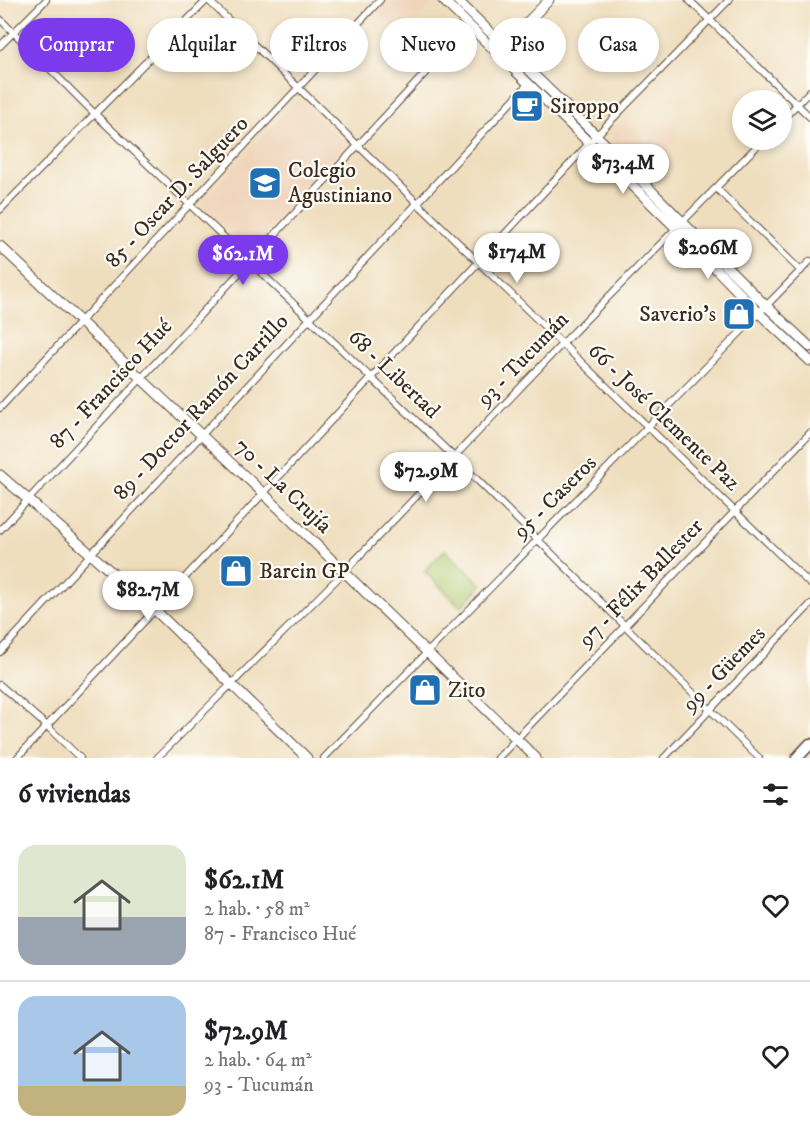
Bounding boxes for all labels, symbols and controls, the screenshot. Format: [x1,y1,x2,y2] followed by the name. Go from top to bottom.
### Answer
[18,18,135,72] chip: Comprar
[147,18,258,72] chip: Alquilar
[270,18,368,72] chip: Filtros
[380,18,477,72] chip: Nuevo
[489,18,566,72] chip: Piso
[578,18,659,72] chip: Casa
[509,88,545,124] cafe icon: Siroppo
[732,90,792,150] map controls
[732,90,792,150] button: layers
[550,93,619,120] place label: Siroppo
[100,110,254,274] street label: 85 - Oscar D. Salguero
[574,144,672,195] pin: $73.4M
[591,151,655,176] text: $73.4M
[288,157,392,209] place label: Colegio Agustiniano
[247,165,283,201] school or university icon: Colegio Agustiniano
[666,229,750,280] pin: $206M
[475,233,559,284] pin: $174M
[194,235,292,286] pin: $62.1M
[678,236,738,261] text: $206M
[488,240,546,265] text: $174M
[212,242,274,267] text: $62.1M
[721,296,757,332] shop icon: Saverio's
[639,301,716,328] place label: Saverio's
[471,306,575,413] street label: 93 - Tucumán
[108,308,294,506] street label: 89 - Doctor Ramón Carrillo
[44,314,178,454] street label: 87 - Francisco Hué
[342,324,446,424] street label: 68 - Libertad
[582,337,746,497] street label: 66 - José Clemente Paz
[229,433,338,540] street label: 70 - La Crujía
[507,450,602,545] street label: 95 - Caseros
[377,452,475,503] pin: $72.9M
[394,459,458,484] text: $72.9M
[572,513,710,654] street label: 97 - Félix Ballester
[218,553,254,589] shop icon: Barein GP
[259,558,350,585] place label: Barein GP
[99,571,197,622] pin: $82.7M
[116,578,180,603] text: $82.7M
[676,621,771,718] street label: 99 - Güemes
[407,672,443,708] shop icon: Zito
[448,677,485,704] place label: Zito
[18,778,130,811] text: 6 viviendas
[759,778,792,811] icon: filters
[204,864,284,897] text: $62.1M
[66,869,138,941] icon: home
[759,889,792,922] icon: heart
[204,897,310,922] text: 2 hab. · 58 m²
[204,922,356,947] text: 87 - Francisco Hué
[204,1015,288,1048] text: $72.9M
[66,1020,138,1092] icon: home
[759,1040,792,1073] icon: heart
[204,1048,312,1073] text: 2 hab. · 64 m²
[204,1073,314,1098] text: 93 - Tucumán

